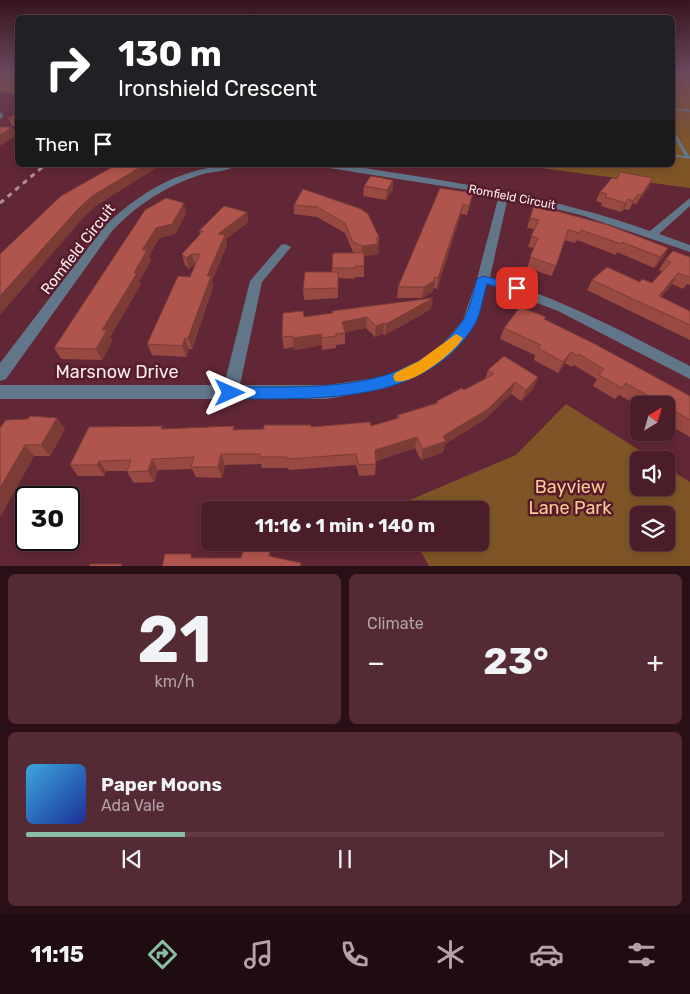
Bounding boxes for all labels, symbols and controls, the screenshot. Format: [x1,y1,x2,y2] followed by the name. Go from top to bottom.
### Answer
[118,33,222,75] text: 130 m
[35,35,100,100] icon: right
[118,75,317,102] text: Ironshield Crescent
[89,130,117,158] icon: arrive
[35,133,79,156] text: Then
[467,182,557,212] street label: Romfield Circuit
[37,200,119,298] street label: Romfield Circuit
[496,267,538,309] pin
[503,274,531,302] icon: arrive
[56,361,179,383] street label: Marsnow Drive
[203,366,255,418] position arrow
[630,396,675,441] north arrow
[630,396,675,551] map controls
[630,451,675,496] button: sound
[529,476,612,519] park label: Bayview Lane Park
[15,486,80,551] speed limit sign: 30
[630,506,675,551] button: layers
[255,514,435,537] text: 11:16 · 1 min · 140 m
[137,601,212,678] text: 21
[367,614,424,633] text: Climate
[483,638,549,684] text: 23°
[367,646,385,679] text: −
[647,646,664,679] text: +
[155,672,194,691] text: km/h
[101,773,222,796] text: Paper Moons
[101,796,165,815] text: Ada Vale
[118,845,146,873] icon: previous
[331,845,359,873] icon: pause
[544,845,572,873] icon: next
[145,937,180,972] icon: directions
[241,937,276,972] icon: music
[337,937,372,972] icon: phone
[433,937,468,972] icon: climate
[529,937,564,972] icon: car
[624,937,659,972] icon: filters
[30,941,84,968] text: 11:15

